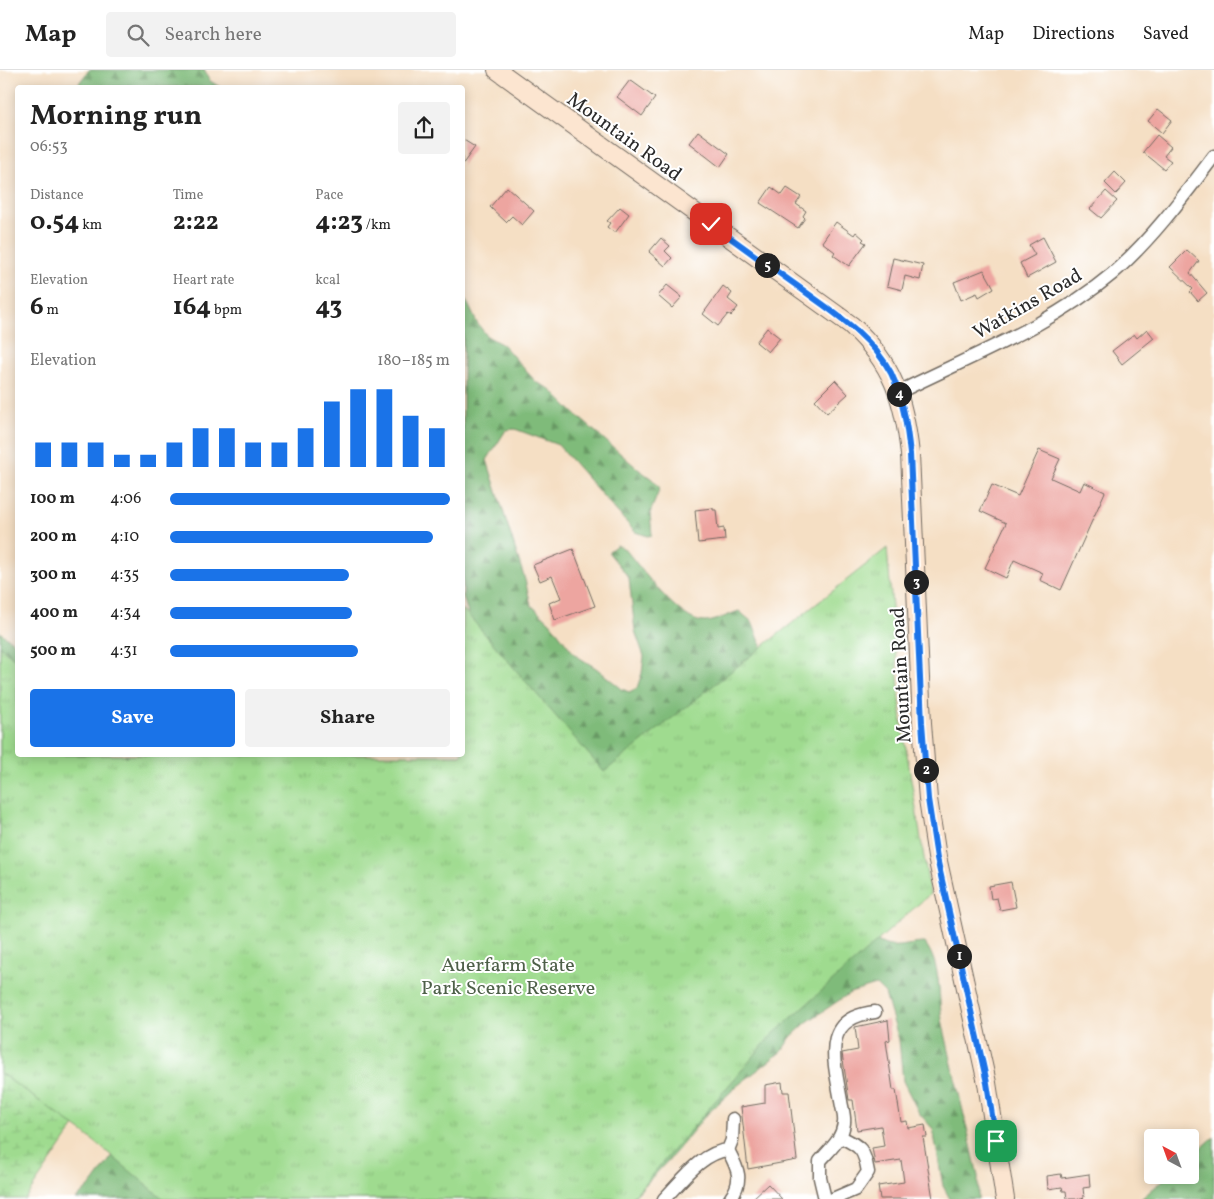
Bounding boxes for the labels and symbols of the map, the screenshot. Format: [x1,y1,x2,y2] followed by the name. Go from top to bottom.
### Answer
[561,86,687,189] street label: Mountain Road
[690,203,732,245] pin
[754,252,780,278] pin: 5
[968,262,1088,347] street label: Watkins Road
[886,382,912,406] pin: 4
[904,570,928,594] pin: 3
[884,606,920,744] street label: Mountain Road
[914,758,938,782] pin: 2
[946,944,972,968] pin: 1
[421,952,595,1003] park label: Auerfarm State Park Scenic Reserve
[975,1120,1017,1162] pin
[1144,1129,1199,1184] north arrow

